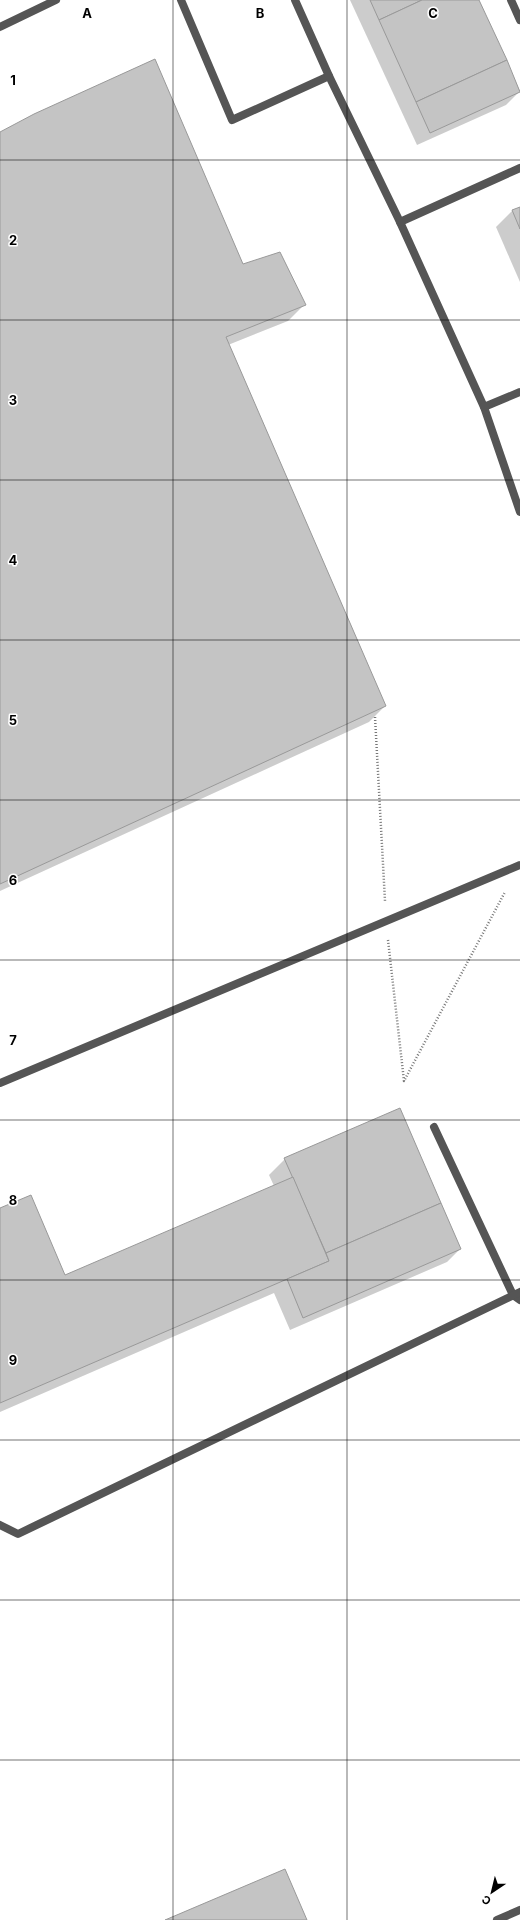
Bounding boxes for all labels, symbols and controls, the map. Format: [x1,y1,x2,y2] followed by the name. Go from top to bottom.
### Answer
[82,5,92,21] text: A
[256,5,265,21] text: B
[428,5,438,21] text: C
[10,72,16,88] text: 1
[9,232,17,248] text: 2
[9,392,17,408] text: 3
[9,552,18,568] text: 4
[9,712,17,728] text: 5
[9,872,17,888] text: 6
[9,1032,17,1048] text: 7
[9,1192,17,1208] text: 8
[9,1352,17,1368] text: 9
[472,1872,512,1912] north arrow
[479,1892,494,1908] text: С

